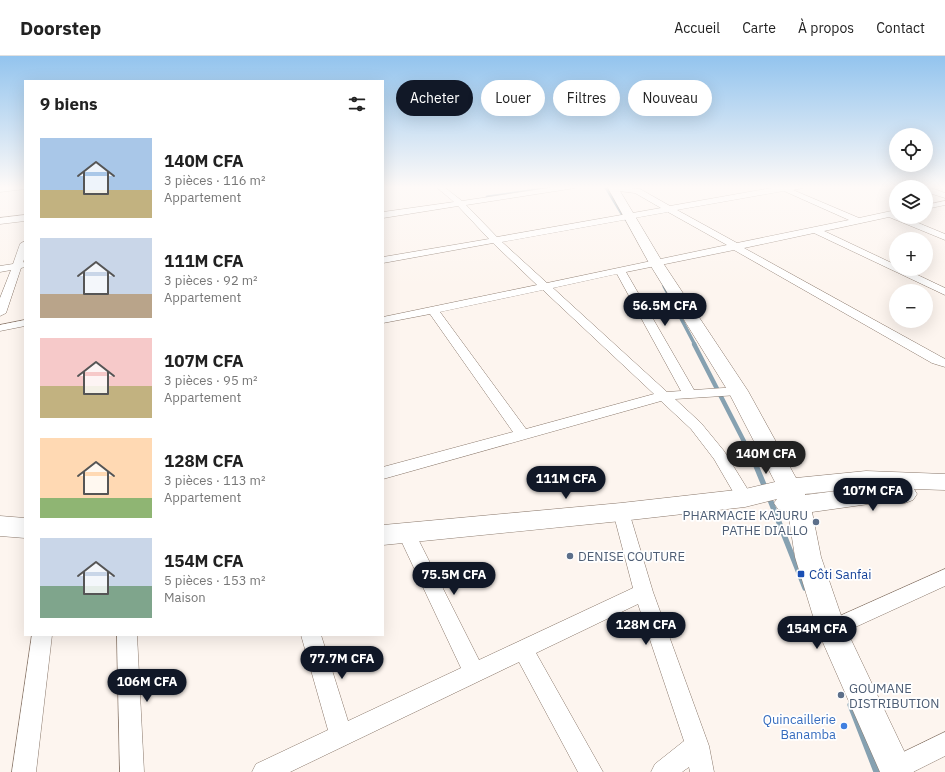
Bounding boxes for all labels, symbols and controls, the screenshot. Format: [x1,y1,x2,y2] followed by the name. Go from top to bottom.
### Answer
[20,16,101,40] text: Doorstep
[674,19,720,37] text: Accueil
[742,19,776,37] text: Carte
[798,19,854,37] text: À propos
[876,19,925,37] text: Contact
[396,80,473,116] chip: Acheter
[481,80,545,116] chip: Louer
[553,80,620,116] chip: Filtres
[628,80,712,116] chip: Nouveau
[40,93,98,115] text: 9 biens
[346,93,368,115] icon: filters
[889,128,933,328] map controls
[889,128,933,172] button: locate
[164,150,244,172] text: 140M CFA
[72,154,120,202] icon: home
[164,172,265,189] text: 3 pièces · 116 m²
[889,180,933,224] button: layers
[164,189,241,206] text: Appartement
[889,232,933,276] button: +
[164,250,244,272] text: 111M CFA
[72,254,120,302] icon: home
[164,272,258,289] text: 3 pièces · 92 m²
[889,284,933,328] button: −
[164,289,241,306] text: Appartement
[619,293,711,327] pin: 56.5M CFA
[633,297,698,314] text: 56.5M CFA
[164,350,244,372] text: 107M CFA
[72,354,120,402] icon: home
[164,372,258,389] text: 3 pièces · 95 m²
[164,389,241,406] text: Appartement
[725,441,807,475] pin: 140M CFA
[736,445,796,462] text: 140M CFA
[164,450,244,472] text: 128M CFA
[72,454,120,502] icon: home
[525,466,607,500] pin: 111M CFA
[536,470,596,487] text: 111M CFA
[164,472,265,489] text: 3 pièces · 113 m²
[832,478,914,512] pin: 107M CFA
[843,482,903,499] text: 107M CFA
[164,489,241,506] text: Appartement
[683,507,808,539] place label: PHARMACIE KAJURU PATHE DIALLO
[811,517,821,527] marker: PHARMACIE KAJURU PATHE DIALLO
[578,548,685,565] place label: DENISE COUTURE
[164,550,244,572] text: 154M CFA
[565,551,575,561] marker: DENISE COUTURE
[72,554,120,602] icon: home
[408,562,500,596] pin: 75.5M CFA
[422,566,487,583] text: 75.5M CFA
[809,566,872,583] place label: Côti Sanfai
[796,569,806,579] marker: Côti Sanfai
[164,572,265,589] text: 5 pièces · 153 m²
[164,589,206,606] text: Maison
[605,612,687,646] pin: 128M CFA
[616,616,676,633] text: 128M CFA
[776,616,858,650] pin: 154M CFA
[787,620,847,637] text: 154M CFA
[296,646,388,680] pin: 77.7M CFA
[310,650,375,667] text: 77.7M CFA
[106,669,188,703] pin: 106M CFA
[117,673,177,690] text: 106M CFA
[849,680,940,712] place label: GOUMANE DISTRIBUTION
[836,690,846,700] marker: GOUMANE DISTRIBUTION
[763,711,836,743] place label: Quincaillerie Banamba
[839,721,849,731] marker: Quincaillerie Banamba

